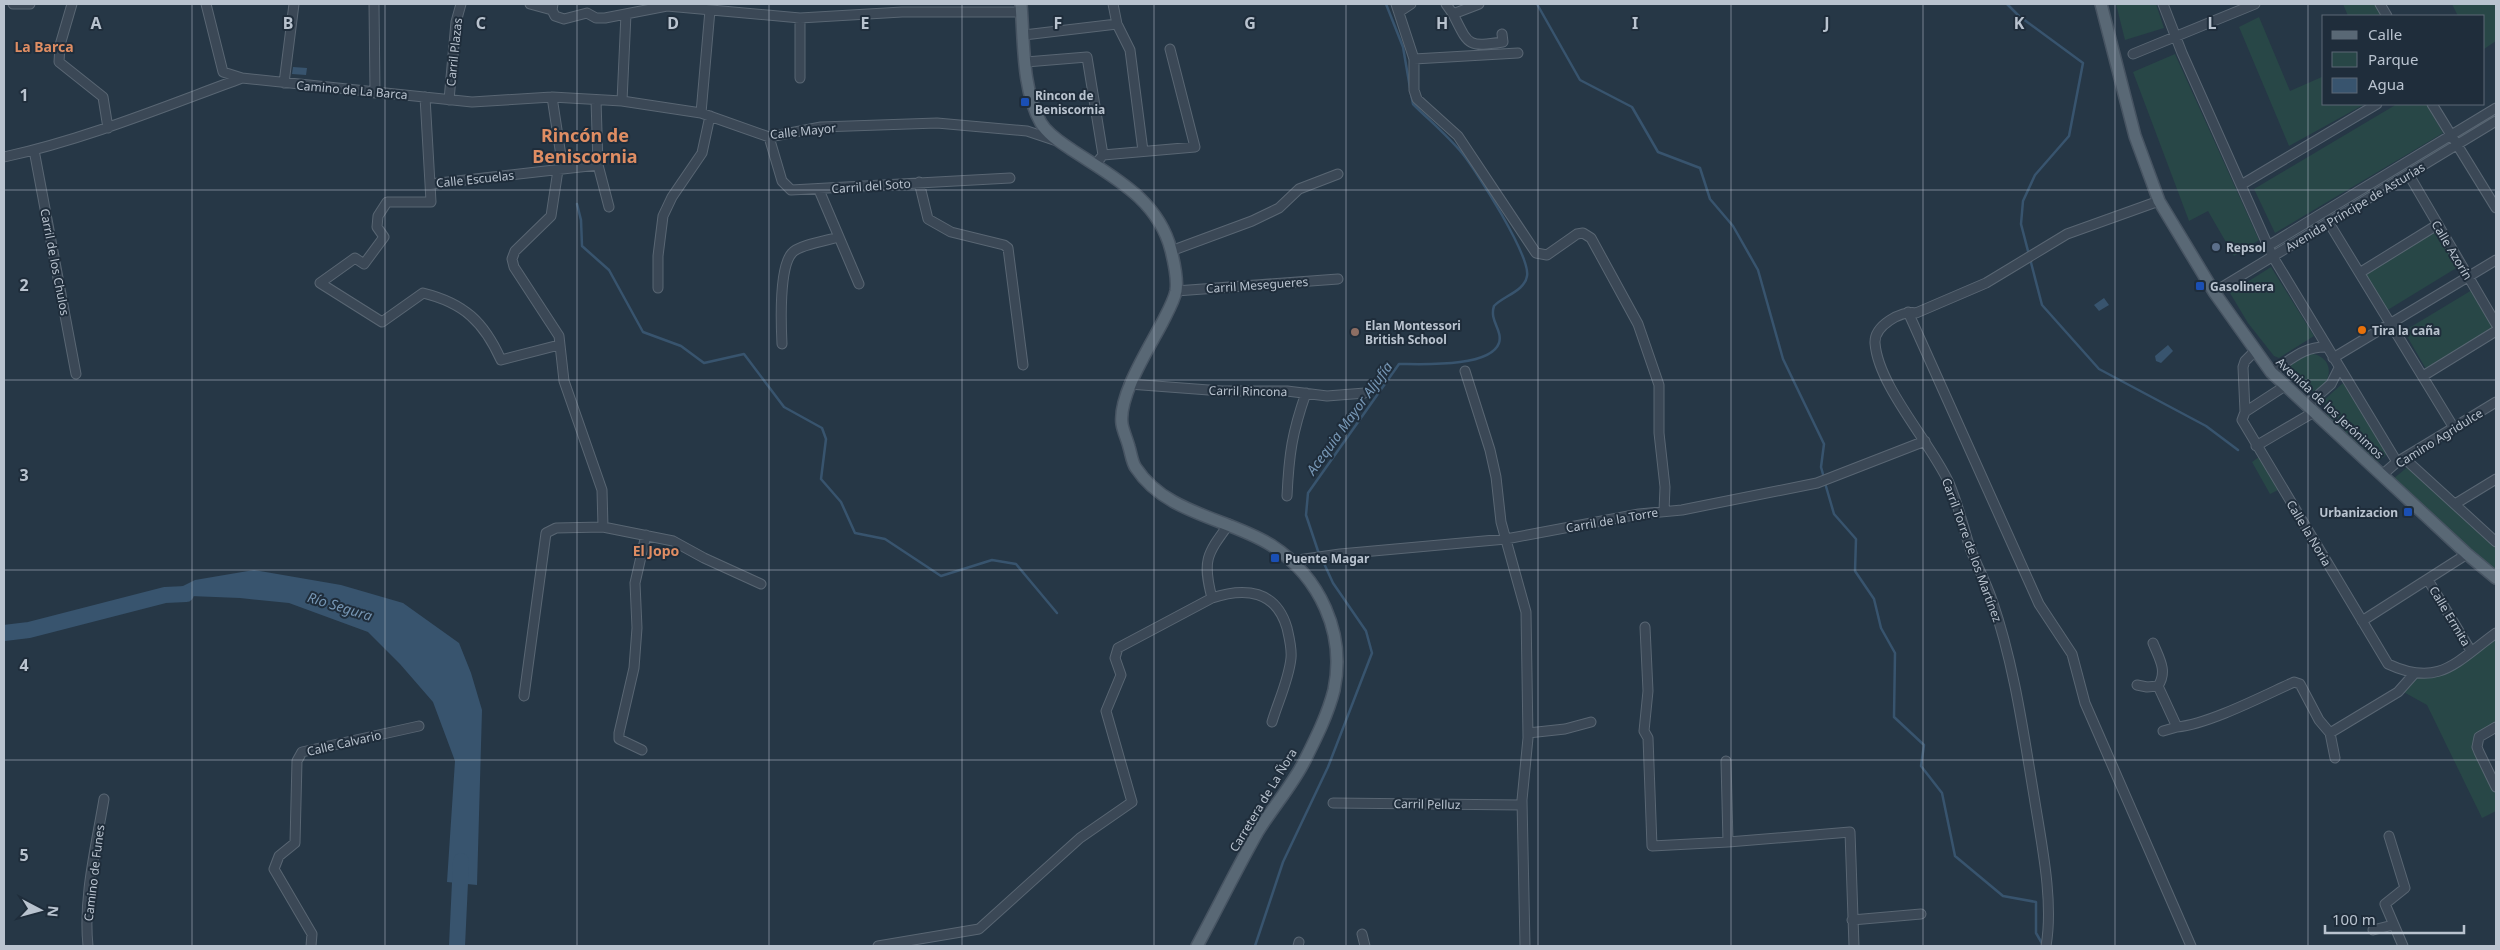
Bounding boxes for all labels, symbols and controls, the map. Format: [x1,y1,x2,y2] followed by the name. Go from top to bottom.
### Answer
[90,12,102,34] text: A
[283,12,293,34] text: B
[476,12,486,34] text: C
[667,12,679,34] text: D
[861,12,870,34] text: E
[1054,12,1062,34] text: F
[1244,12,1256,34] text: G
[1436,12,1448,34] text: H
[1632,12,1638,34] text: I
[1822,12,1830,34] text: J
[2014,12,2025,34] text: K
[2208,12,2217,34] text: L
[2322,15,2485,105] legend
[442,17,466,87] street label: Carril Plazas
[2368,24,2402,44] text: Calle
[14,37,74,56] district label: La Barca
[2368,49,2418,69] text: Parque
[2368,74,2405,94] text: Agua
[296,77,408,103] street label: Camino de La Barca
[19,84,29,106] text: 1
[1035,87,1105,118] place label: Rincon de Beniscornia
[1019,96,1031,108] marker: Rincon de Beniscornia
[769,119,837,143] street label: Calle Mayor
[532,123,638,168] district label: Rincón de Beniscornia
[2282,158,2428,256] street label: Avenida Príncipe de Asturias
[435,166,515,192] street label: Calle Escuelas
[831,175,911,197] street label: Carril del Soto
[36,207,74,317] street label: Carril de los Chulos
[2428,217,2476,283] street label: Calle Azorín
[2226,239,2266,256] place label: Repsol
[2210,241,2222,253] marker: Repsol
[1205,273,1309,297] street label: Carril Mesegueres
[19,274,29,296] text: 2
[2210,278,2274,295] place label: Gasolinera
[2194,280,2206,292] marker: Gasolinera
[1365,317,1461,348] place label: Elan Montessori British School
[2372,322,2440,339] place label: Tira la caña
[2356,324,2368,336] marker: Tira la caña
[1349,326,1361,338] marker: Elan Montessori British School
[2272,354,2388,463] street label: Avenida de los Jerónimos
[1301,358,1396,479] water label: Acequia Mayor Aljufía
[1209,382,1287,400] street label: Carril Rincona
[2392,404,2486,472] street label: Camino Agridulce
[19,464,29,486] text: 3
[1938,475,2006,625] street label: Carril Torre de los Martínez
[2283,497,2335,569] street label: Calle la Noria
[1565,503,1660,536] street label: Carril de la Torre
[2319,504,2398,521] place label: Urbanizacion
[2402,506,2414,518] marker: Urbanizacion
[633,541,680,560] district label: El Jopo
[1285,550,1370,567] place label: Puente Magar
[1269,552,1281,564] marker: Puente Magar
[2425,583,2475,649] street label: Calle Ermita
[305,587,375,625] water label: Río Segura
[19,654,29,676] text: 4
[305,726,383,760] street label: Calle Calvario
[1225,745,1301,855] street label: Carretera de La Ñora
[1393,795,1461,813] street label: Carril Pelluz
[80,823,108,922] street label: Camino de Funes
[19,844,29,866] text: 5
[15,885,65,935] north arrow
[2325,902,2464,934] scale bar
[43,905,63,918] text: N
[2332,909,2376,929] text: 100 m

